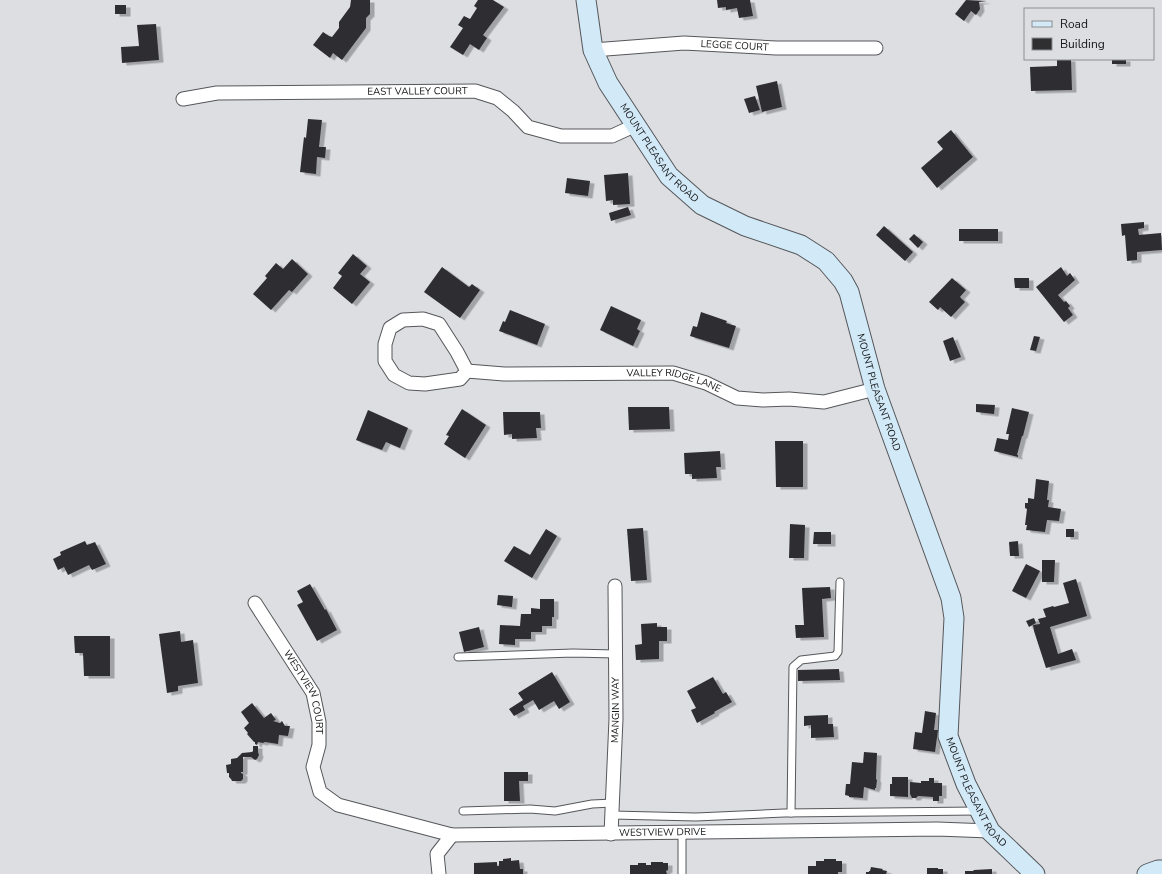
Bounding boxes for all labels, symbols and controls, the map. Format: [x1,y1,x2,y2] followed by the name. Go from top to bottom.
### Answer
[1024,8,1154,60] legend
[1060,16,1088,32] text: Road
[1060,36,1105,52] text: Building
[700,37,769,55] street label: LEGGE COURT
[367,84,468,99] street label: EAST VALLEY COURT
[616,101,702,206] street label: MOUNT PLEASANT ROAD
[853,332,904,453] street label: MOUNT PLEASANT ROAD
[625,366,723,396] street label: VALLEY RIDGE LANE
[280,647,326,734] street label: WESTVIEW COURT
[608,676,623,743] street label: MANGIN WAY
[942,736,1010,850] street label: MOUNT PLEASANT ROAD
[619,825,706,840] street label: WESTVIEW DRIVE

